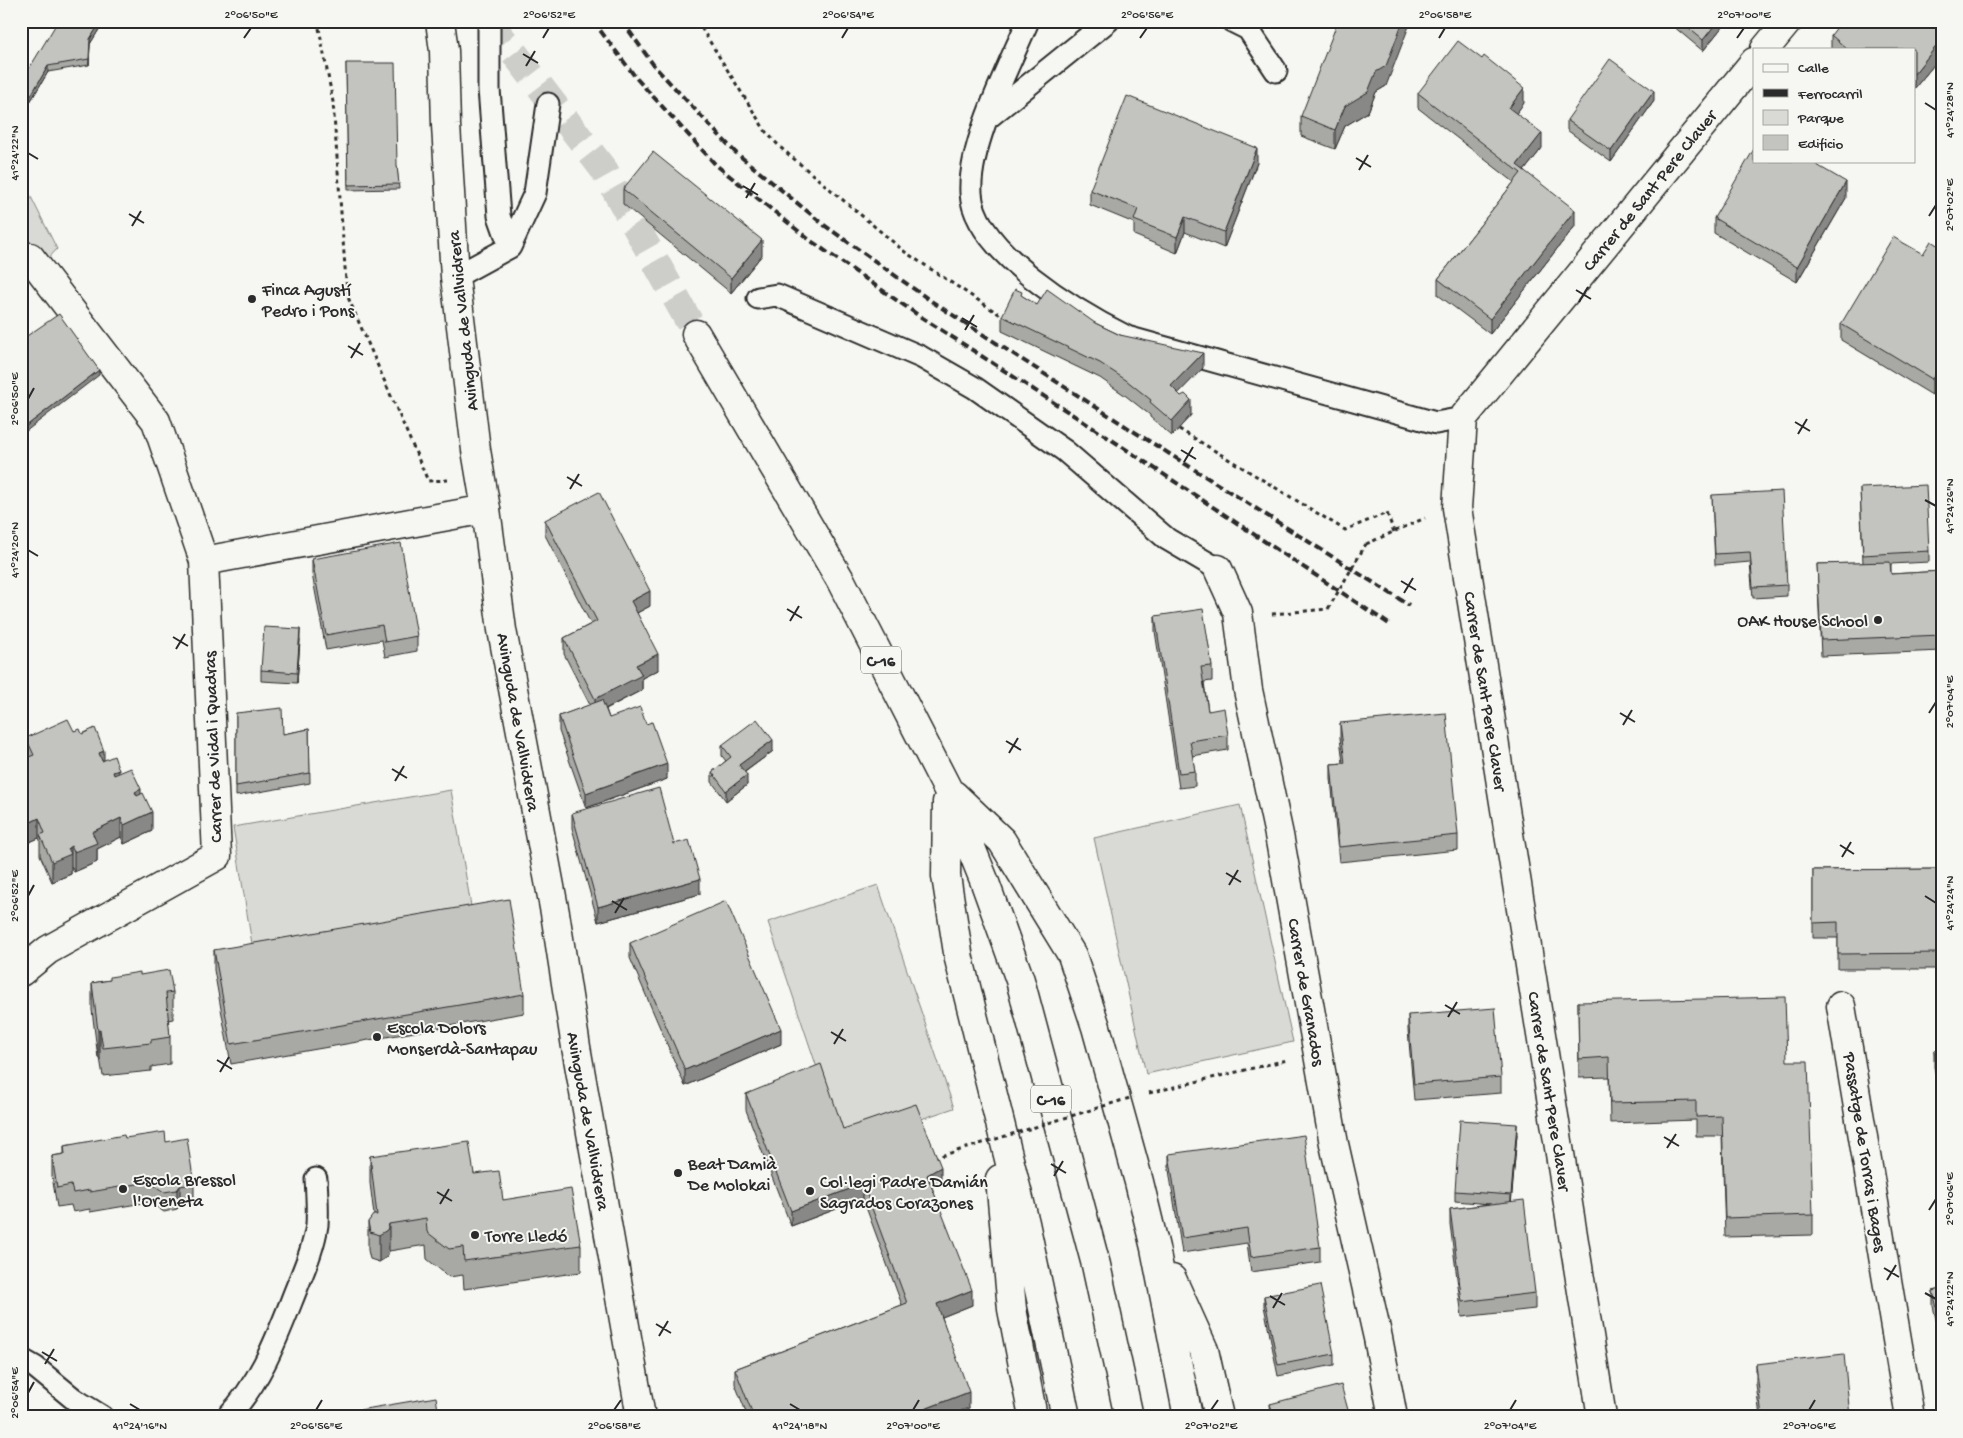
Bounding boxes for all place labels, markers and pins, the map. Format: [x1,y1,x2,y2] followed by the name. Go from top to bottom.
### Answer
[261,281,356,323] place label: Finca Agustí Pedro i Pons
[246,293,258,305] marker: Finca Agustí Pedro i Pons
[1737,612,1868,633] place label: OAK House School
[1872,614,1884,626] marker: OAK House School
[387,1019,538,1061] place label: Escola Dolors Monserdà-Santapau
[371,1031,383,1043] marker: Escola Dolors Monserdà-Santapau
[687,1155,778,1197] place label: Beat Damià De Molokai
[672,1167,684,1179] marker: Beat Damià De Molokai
[133,1171,236,1213] place label: Escola Bressol l'Oreneta
[820,1173,988,1215] place label: Col·legi Padre Damián Sagrados Corazones
[117,1183,129,1195] marker: Escola Bressol l'Oreneta
[804,1185,816,1197] marker: Col·legi Padre Damián Sagrados Corazones
[484,1227,567,1248] place label: Torre Lledó
[469,1229,481,1241] marker: Torre Lledó

